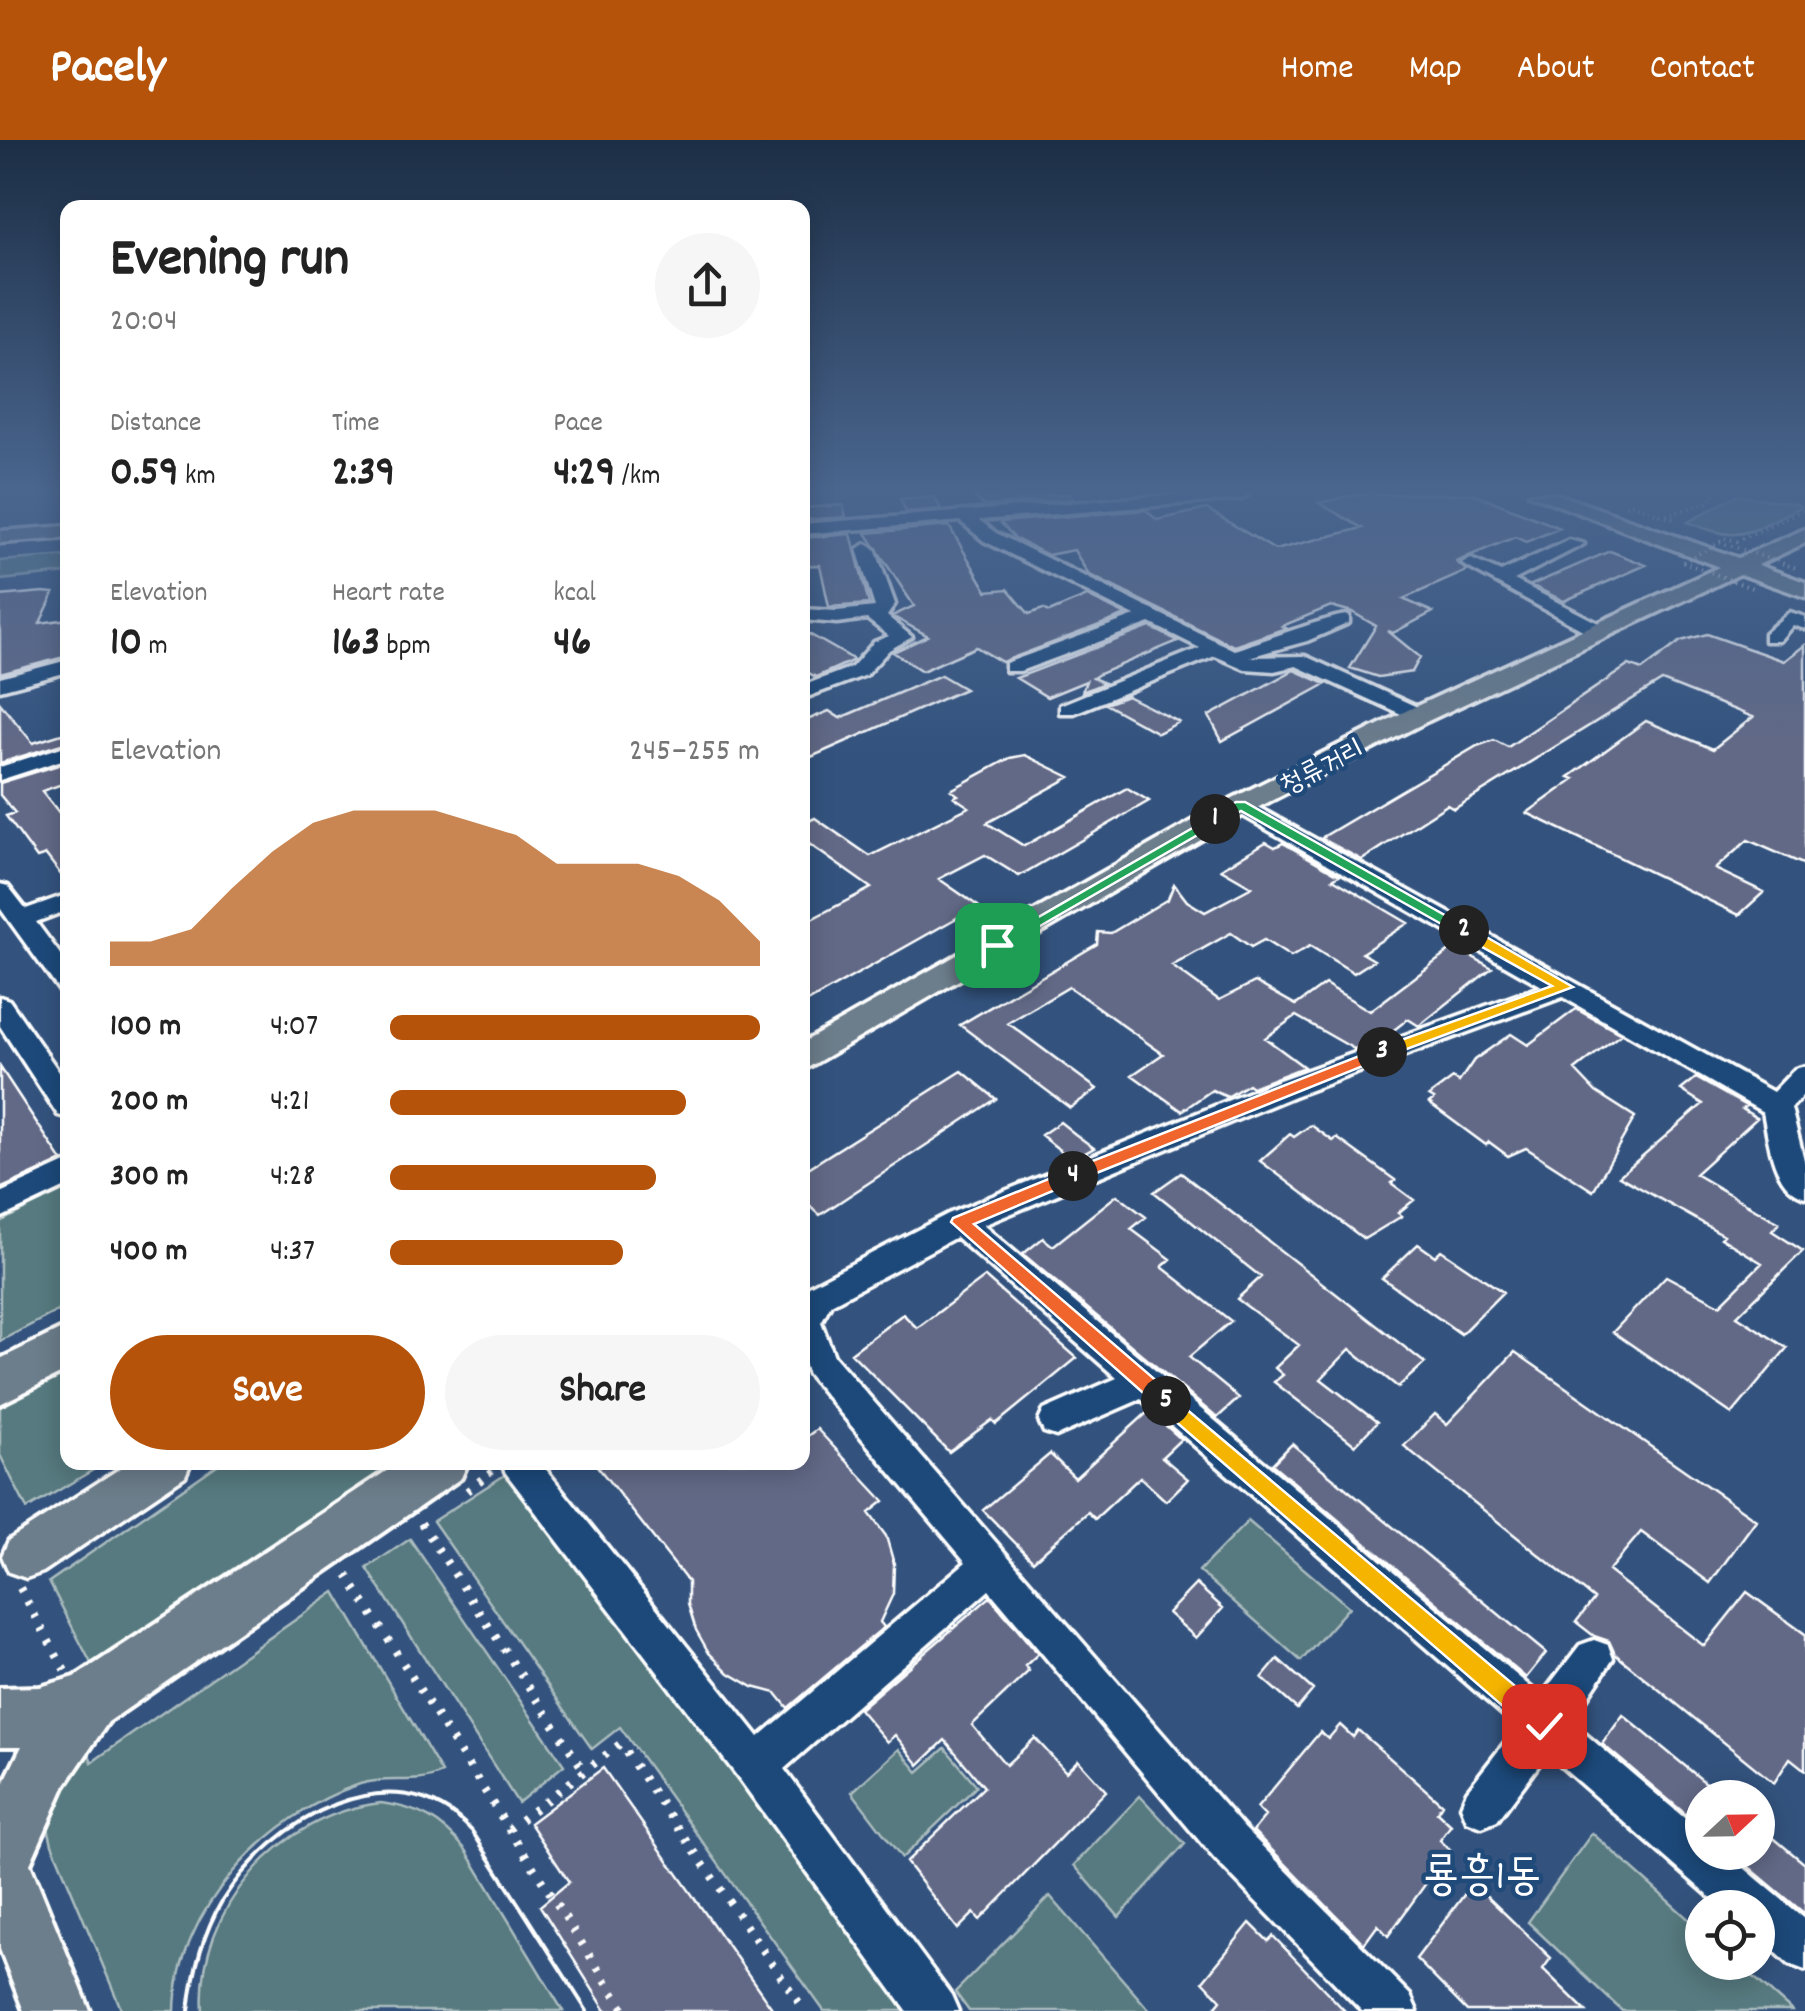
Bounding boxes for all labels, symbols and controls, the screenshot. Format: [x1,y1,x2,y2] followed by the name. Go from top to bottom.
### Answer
[50,36,166,105] text: Pacely
[1281,45,1354,95] text: Home
[1409,45,1462,95] text: Map
[1517,45,1595,95] text: About
[1650,45,1755,95] text: Contact
[110,223,349,302] text: Evening run
[655,233,760,338] button: share
[110,300,177,346] text: 20:04
[110,405,201,445] text: Distance
[332,405,380,445] text: Time
[553,405,603,445] text: Pace
[110,445,179,505] text: 0.59
[332,445,395,505] text: 2:39
[553,445,615,505] text: 4:29
[179,458,216,498] text: km
[615,458,660,498] text: /km
[110,575,207,615] text: Elevation
[332,575,445,615] text: Heart rate
[553,575,596,615] text: kcal
[110,615,142,675] text: 10
[332,615,380,675] text: 163
[553,615,591,675] text: 46
[142,628,168,668] text: m
[380,628,431,668] text: bpm
[110,730,221,776] text: Elevation
[629,730,760,776] text: 245–255 m
[1274,731,1373,808] street label: 청류거리
[1190,794,1240,844] pin: 1
[1212,799,1218,839] text: 1
[955,903,1040,988] pin
[1439,905,1489,955] pin: 2
[1458,910,1470,950] text: 2
[970,918,1025,973] icon: arrive
[110,1005,181,1051] text: 100 m
[270,1005,318,1051] text: 4:07
[1357,1027,1407,1077] pin: 3
[1376,1032,1388,1072] text: 3
[110,1080,188,1126] text: 200 m
[270,1080,310,1126] text: 4:21
[1048,1151,1098,1201] pin: 4
[110,1155,188,1201] text: 300 m
[270,1155,315,1201] text: 4:28
[1067,1156,1079,1196] text: 4
[110,1230,187,1276] text: 400 m
[270,1230,315,1276] text: 4:37
[110,1335,425,1450] button: Save
[445,1335,760,1450] button: Share
[1141,1376,1191,1426] pin: 5
[1160,1381,1172,1421] text: 5
[1502,1684,1587,1769] pin
[1517,1699,1572,1754] icon: check
[1685,1780,1775,1870] north arrow
[1685,1780,1775,1980] map controls
[1423,1847,1541,1911] district label: 룡흥1동
[1685,1890,1775,1980] button: locate

